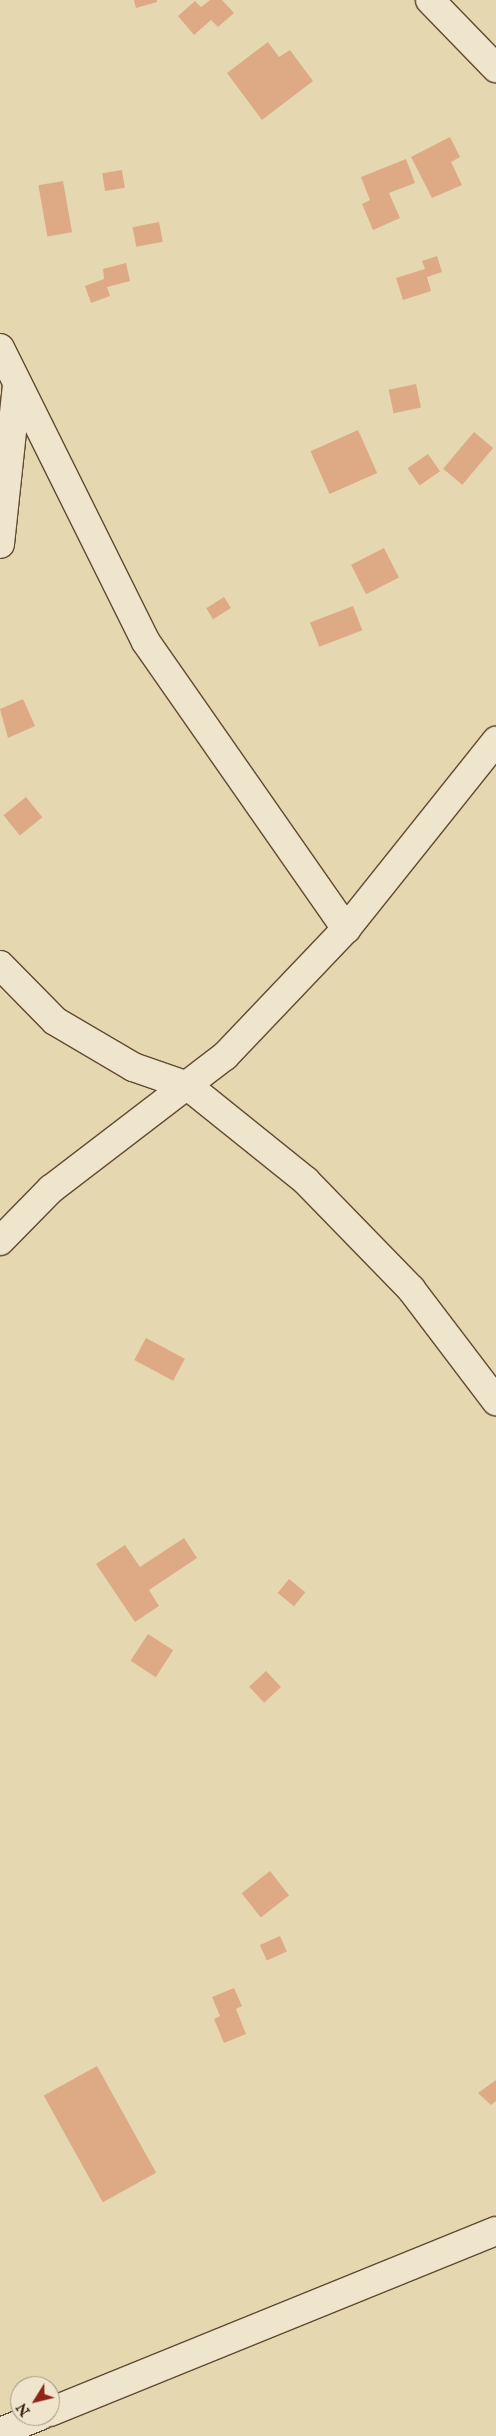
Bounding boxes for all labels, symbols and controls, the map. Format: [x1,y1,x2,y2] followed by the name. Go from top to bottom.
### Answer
[10,2376,60,2426] north arrow
[13,2399,35,2419] text: N

